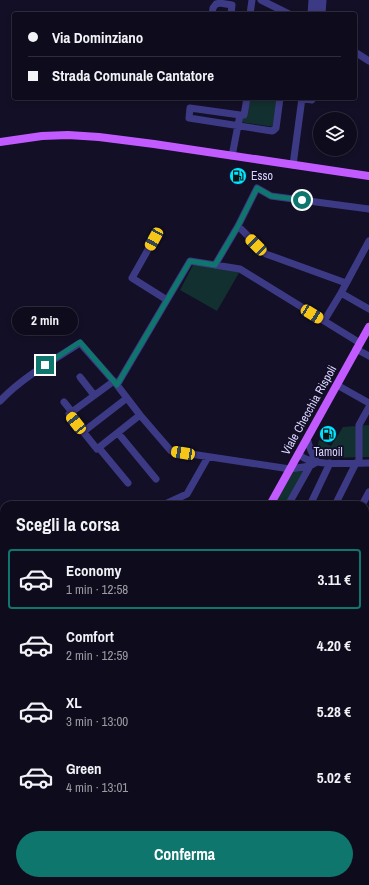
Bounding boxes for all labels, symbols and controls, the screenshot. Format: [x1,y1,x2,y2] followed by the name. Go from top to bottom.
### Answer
[52,27,143,48] text: Via Dominziano
[52,65,214,86] text: Strada Comunale Cantatore
[313,112,357,156] map controls
[313,112,357,156] button: layers
[228,166,248,186] fuel station icon: Esso
[251,168,273,184] place label: Esso
[293,191,311,209] route start
[143,226,165,252] car
[243,232,269,258] car
[299,303,325,325] car
[12,307,78,335] callout: 2 min
[31,312,59,329] text: 2 min
[36,356,54,374] route end
[278,362,340,458] street label: Viale Checchia Rispoli
[64,410,88,436] car
[318,424,338,444] fuel station icon: Tamoil
[313,444,343,460] place label: Tamoil
[170,445,196,461] car
[16,512,119,537] text: Scegli la corsa
[66,560,121,581] text: Economy
[18,561,54,597] icon: car
[317,569,351,590] text: 3.11 €
[66,581,128,598] text: 1 min · 12:58
[66,626,114,647] text: Comfort
[18,627,54,663] icon: car
[317,635,351,656] text: 4.20 €
[66,647,128,664] text: 2 min · 12:59
[66,692,82,713] text: XL
[18,693,54,729] icon: car
[317,701,351,722] text: 5.28 €
[66,713,128,730] text: 3 min · 13:00
[66,758,102,779] text: Green
[18,759,54,795] icon: car
[317,767,351,788] text: 5.02 €
[66,779,128,796] text: 4 min · 13:01
[16,831,353,877] button: Conferma

